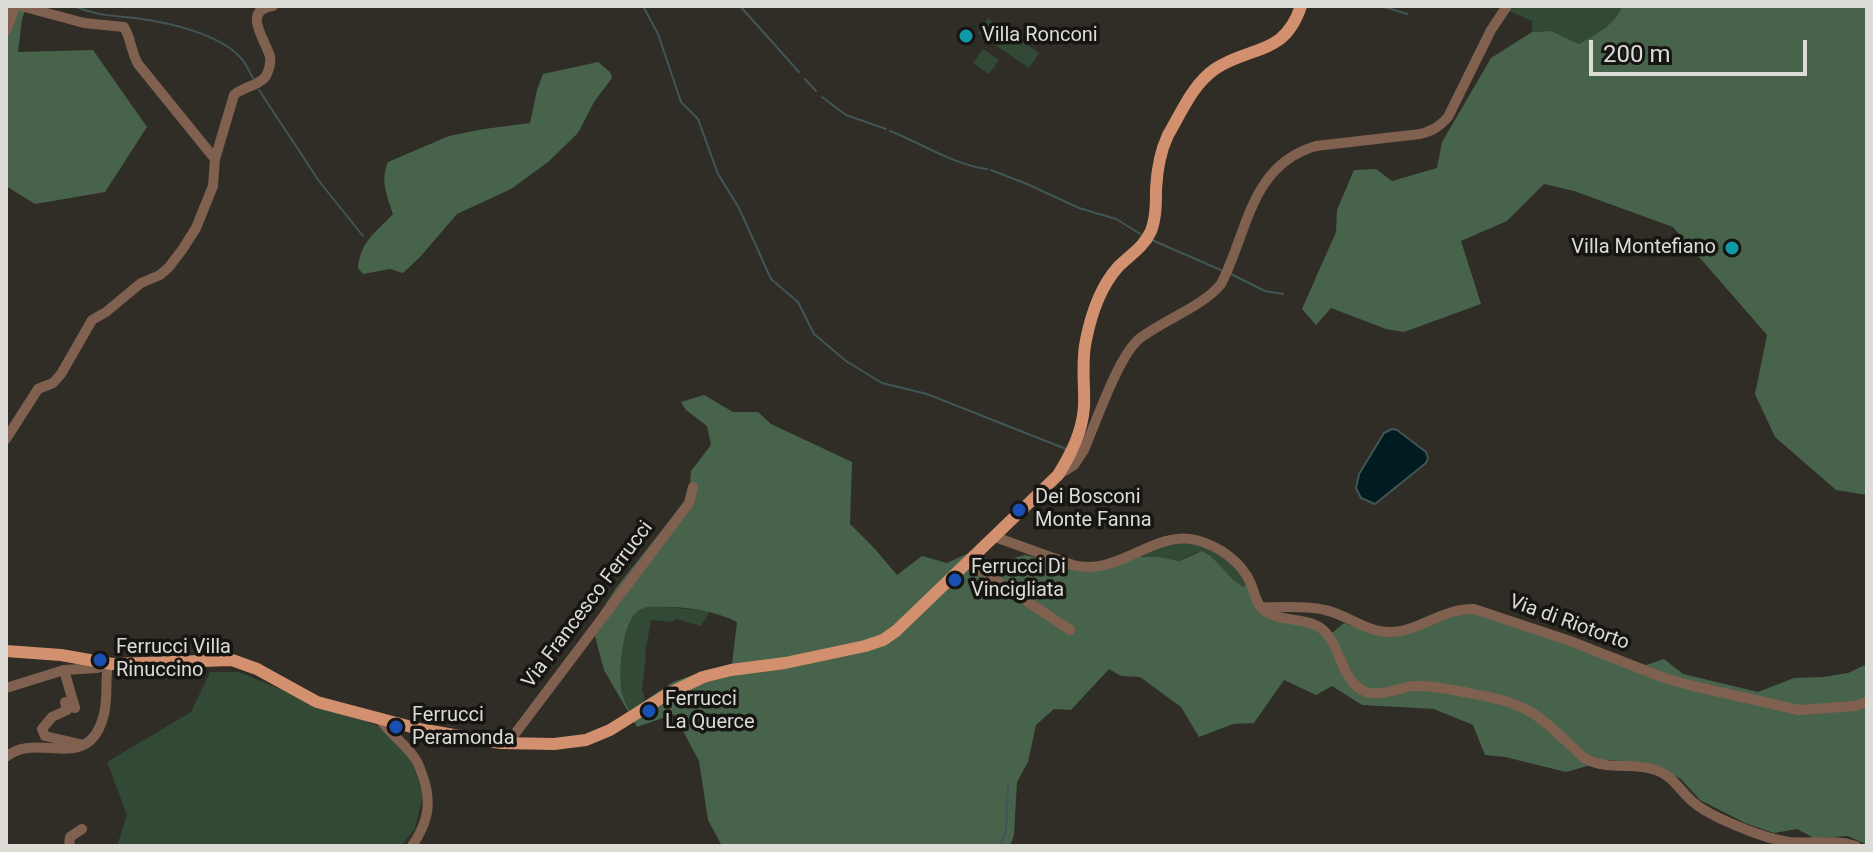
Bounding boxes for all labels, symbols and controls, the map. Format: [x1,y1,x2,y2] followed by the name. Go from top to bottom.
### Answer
[982,24,1098,48] place label: Villa Ronconi
[1593,24,1811,74] scale bar
[957,27,975,45] marker: Villa Ronconi
[1603,40,1670,68] text: 200 m
[1571,236,1716,260] place label: Villa Montefiano
[1723,239,1741,257] marker: Villa Montefiano
[1035,486,1152,533] place label: Dei Bosconi Monte Fanna
[1010,501,1028,519] marker: Dei Bosconi Monte Fanna
[517,517,659,693] street label: Via Francesco Ferrucci
[971,556,1066,603] place label: Ferrucci Di Vincigliata
[946,571,964,589] marker: Ferrucci Di Vincigliata
[1506,590,1632,656] street label: Via di Riotorto
[116,636,231,683] place label: Ferrucci Villa Rinuccino
[91,651,109,669] marker: Ferrucci Villa Rinuccino
[665,688,755,735] place label: Ferrucci La Querce
[640,702,658,720] marker: Ferrucci La Querce
[412,704,515,751] place label: Ferrucci Peramonda
[387,718,405,736] marker: Ferrucci Peramonda

